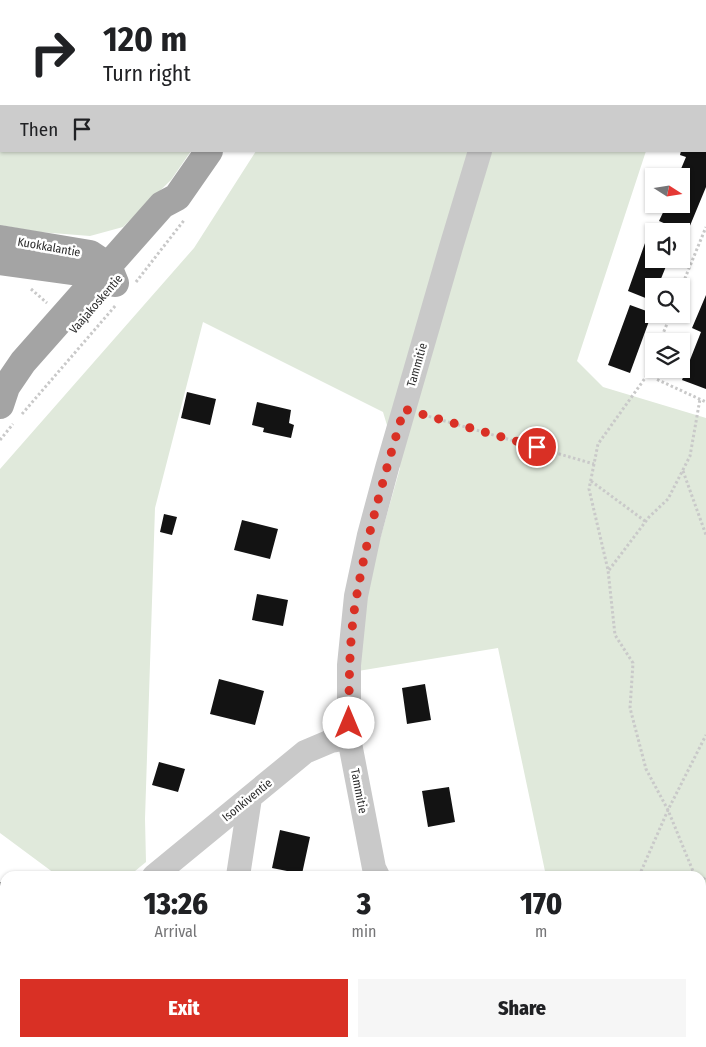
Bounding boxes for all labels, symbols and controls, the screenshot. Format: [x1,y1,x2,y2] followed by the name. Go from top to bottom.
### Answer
[103,18,187,60] text: 120 m
[20,20,85,85] icon: right
[103,60,191,87] text: Turn right
[68,115,96,143] icon: arrive
[20,118,58,141] text: Then
[645,168,690,212] north arrow
[645,168,690,378] map controls
[645,223,690,268] button: sound
[16,235,82,259] street label: Kuokkalantie
[67,272,125,336] street label: Vaajakoskentie
[645,278,690,323] button: search
[645,333,690,378] button: layers
[404,341,430,389] street label: Tammitie
[516,426,558,468] pin
[523,433,551,461] icon: arrive
[322,696,374,748] position arrow
[348,767,370,815] street label: Tammitie
[219,776,275,824] street label: Isonkiventie
[144,886,208,922] text: 13:26
[357,886,371,922] text: 3
[520,886,562,922] text: 170
[155,922,197,941] text: Arrival
[352,922,376,941] text: min
[535,922,547,941] text: m
[20,979,348,1037] button: Exit
[358,979,686,1037] button: Share

